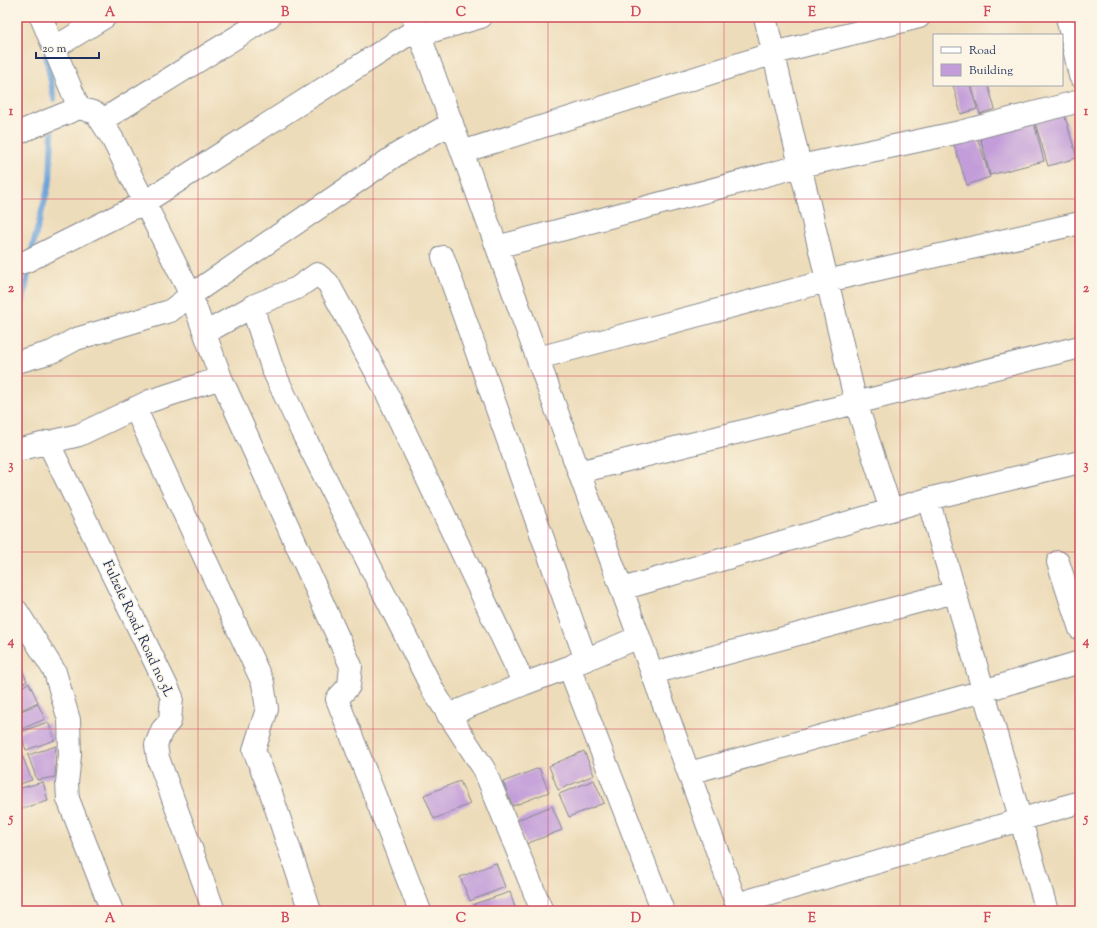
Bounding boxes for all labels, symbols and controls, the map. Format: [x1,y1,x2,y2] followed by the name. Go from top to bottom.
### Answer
[105,4,116,22] text: A
[281,4,290,22] text: B
[456,4,466,22] text: C
[631,4,641,22] text: D
[808,4,816,22] text: E
[983,4,991,22] text: F
[36,34,99,60] scale bar
[933,34,1063,86] legend
[42,40,67,58] text: 20 m
[969,42,996,60] text: Road
[969,62,1013,80] text: Building
[9,103,14,121] text: 1
[1084,103,1089,121] text: 1
[8,280,15,298] text: 2
[1083,280,1090,298] text: 2
[8,457,14,475] text: 3
[1083,457,1089,475] text: 3
[96,557,178,701] street label: Fulzele Road, Road no 5L
[7,633,15,651] text: 4
[1082,633,1090,651] text: 4
[8,810,14,828] text: 5
[1083,810,1089,828] text: 5
[105,910,116,928] text: A
[281,910,290,928] text: B
[456,910,466,928] text: C
[631,910,641,928] text: D
[808,910,816,928] text: E
[983,910,991,928] text: F

